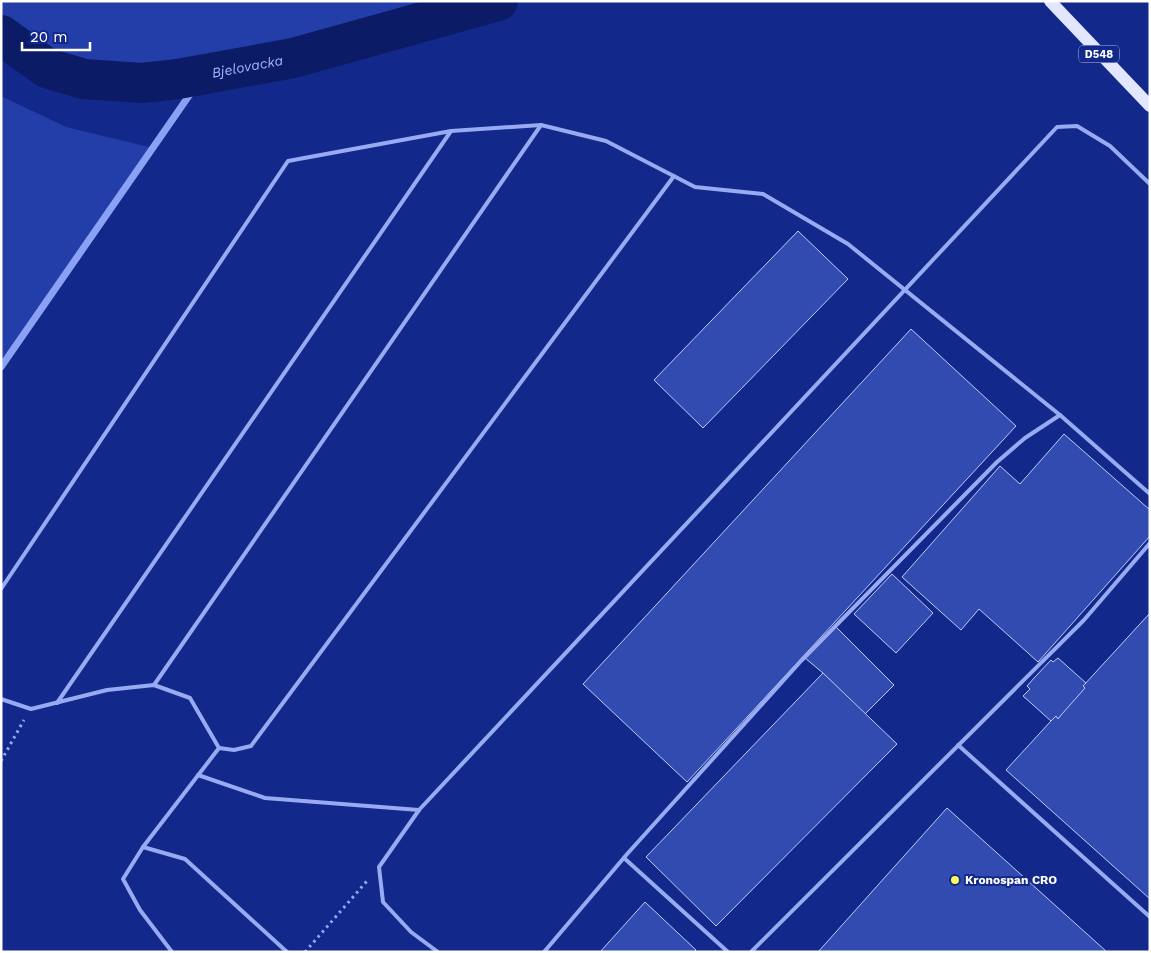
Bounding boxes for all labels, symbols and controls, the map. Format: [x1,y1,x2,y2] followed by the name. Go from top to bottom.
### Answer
[22,20,90,52] scale bar
[30,28,68,46] text: 20 m
[1079,46,1119,62] road number: D548
[210,52,285,81] water label: Bjelovacka
[965,873,1057,887] place label: Kronospan CRO
[949,874,961,886] marker: Kronospan CRO

